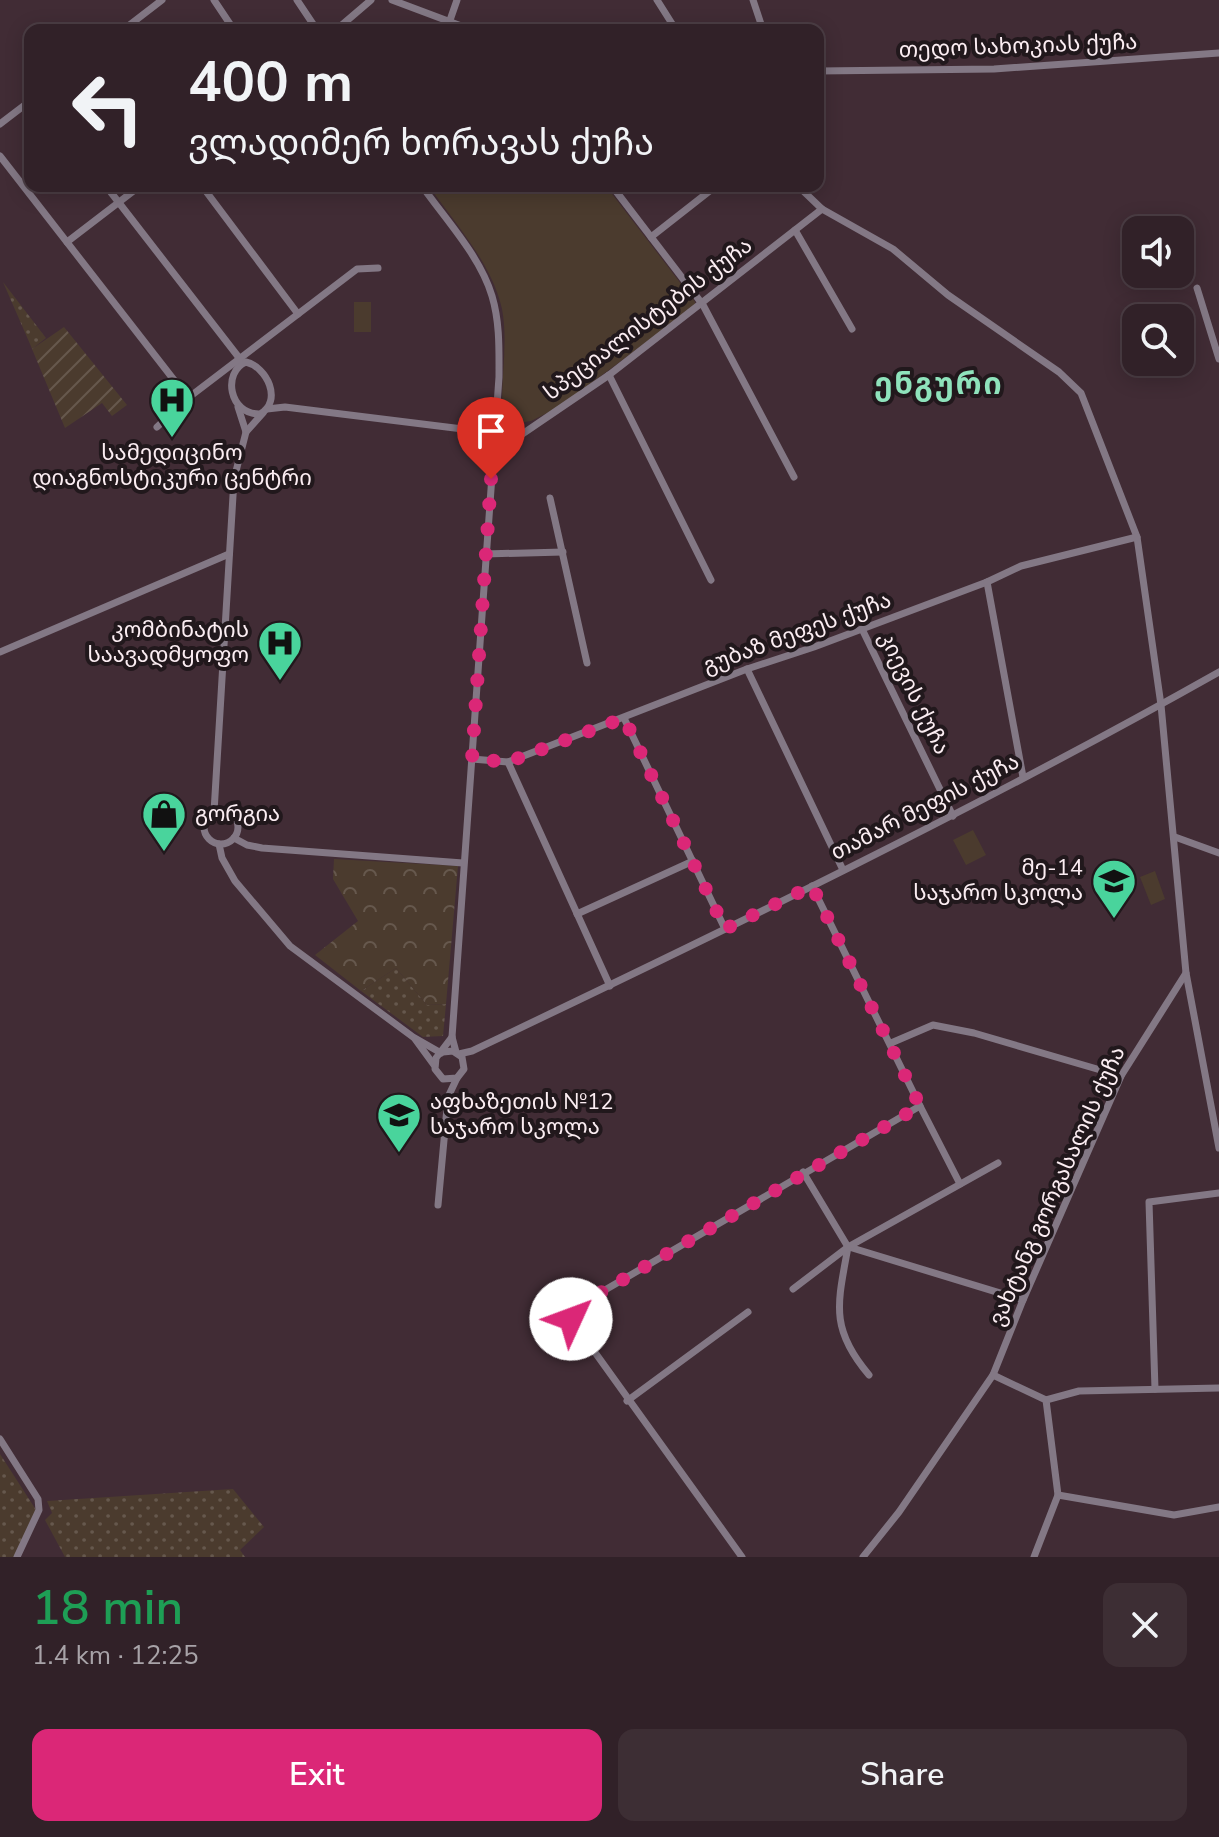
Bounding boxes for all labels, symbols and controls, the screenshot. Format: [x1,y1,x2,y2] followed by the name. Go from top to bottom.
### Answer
[898,27,1138,65] street label: თედო სახოკიას ქუჩა
[188,44,353,121] text: 400 m
[56,56,160,160] icon: left
[188,119,654,168] text: ვლადიმერ ხორავას ქუჩა
[1122,216,1194,376] map controls
[1122,216,1194,288] button: sound
[538,231,758,407] street label: სპეციალისტების ქუჩა
[1122,304,1194,376] button: search
[874,364,1004,405] district label: ენგური
[148,376,196,439] hospital icon: სამედიცინო დიაგნოსტიკური ცენტრი
[457,397,525,479] pin
[469,409,513,453] icon: arrive
[32,438,312,493] place label: სამედიცინო დიაგნოსტიკური ცენტრი
[699,585,895,681] street label: გუბაზ მეფეს ქუჩა
[87,615,249,670] place label: კომბინატის საავადმყოფო
[256,619,304,682] hospital icon: კომბინატის საავადმყოფო
[871,627,957,759] street label: კიევის ქუჩა
[826,746,1024,868] street label: თამარ მეფის ქუჩა
[140,790,188,853] shop icon: გორგია
[195,799,280,829] place label: გორგია
[913,853,1083,908] place label: მე-14 საჯარო სკოლა
[1090,857,1138,920] school or university icon: მე-14 საჯარო სკოლა
[982,1041,1132,1331] street label: ვახტანგ გორგასალის ქუჩა
[430,1087,613,1142] place label: აფხაზეთის №12 საჯარო სკოლა
[375,1091,423,1154] school or university icon: აფხაზეთის №12 საჯარო სკოლა
[529,1277,613,1361] position arrow
[32,1575,183,1641] text: 18 min
[1103,1583,1187,1667] button: close
[32,1638,199,1673] text: 1.4 km · 12:25
[32,1729,602,1821] button: Exit
[618,1729,1187,1821] button: Share

